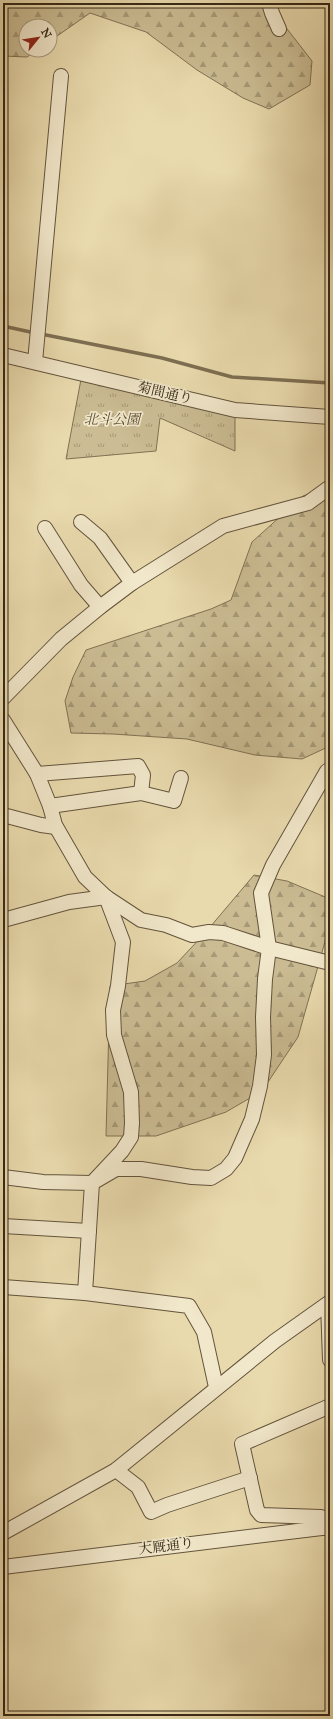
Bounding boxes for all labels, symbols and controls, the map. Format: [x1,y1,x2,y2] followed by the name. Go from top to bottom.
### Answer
[18,18,58,58] north arrow
[38,26,55,41] text: N
[136,378,194,408] street label: 菊間通り
[84,411,142,428] park label: 北斗公園
[137,1534,195,1558] street label: 大厩通り

